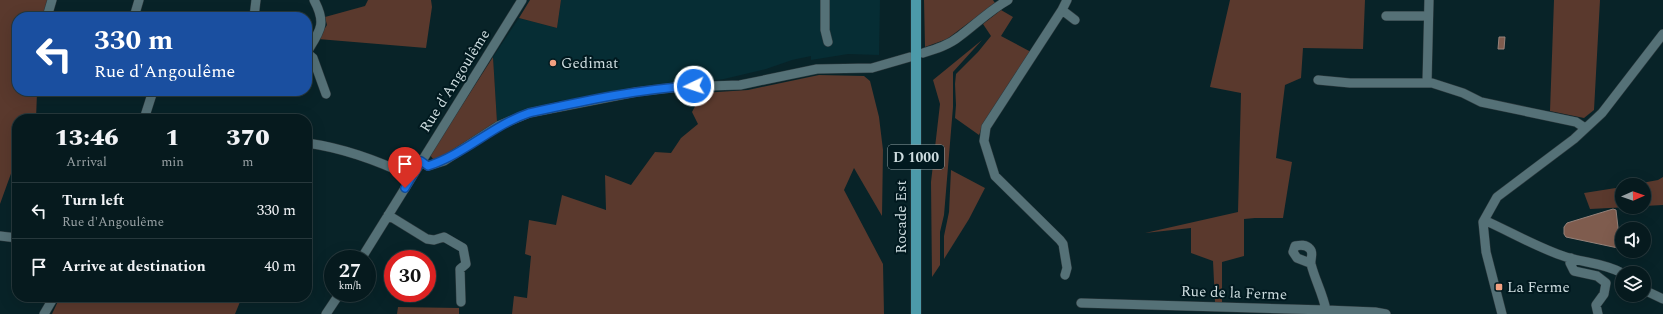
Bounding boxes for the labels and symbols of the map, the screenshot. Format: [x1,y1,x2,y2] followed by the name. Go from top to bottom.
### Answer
[414,25,496,137] street label: Rue d'Angoulême
[561,52,618,75] place label: Gedimat
[548,58,558,68] marker: Gedimat
[673,65,715,107] position arrow
[888,145,944,169] road number: D 1000
[388,147,422,188] pin
[1615,178,1651,214] north arrow
[890,180,913,254] street label: Rocade Est
[384,250,436,302] speed limit sign: 30
[1507,276,1570,299] place label: La Ferme
[1180,280,1288,306] street label: Rue de la Ferme
[1494,282,1504,292] marker: La Ferme

